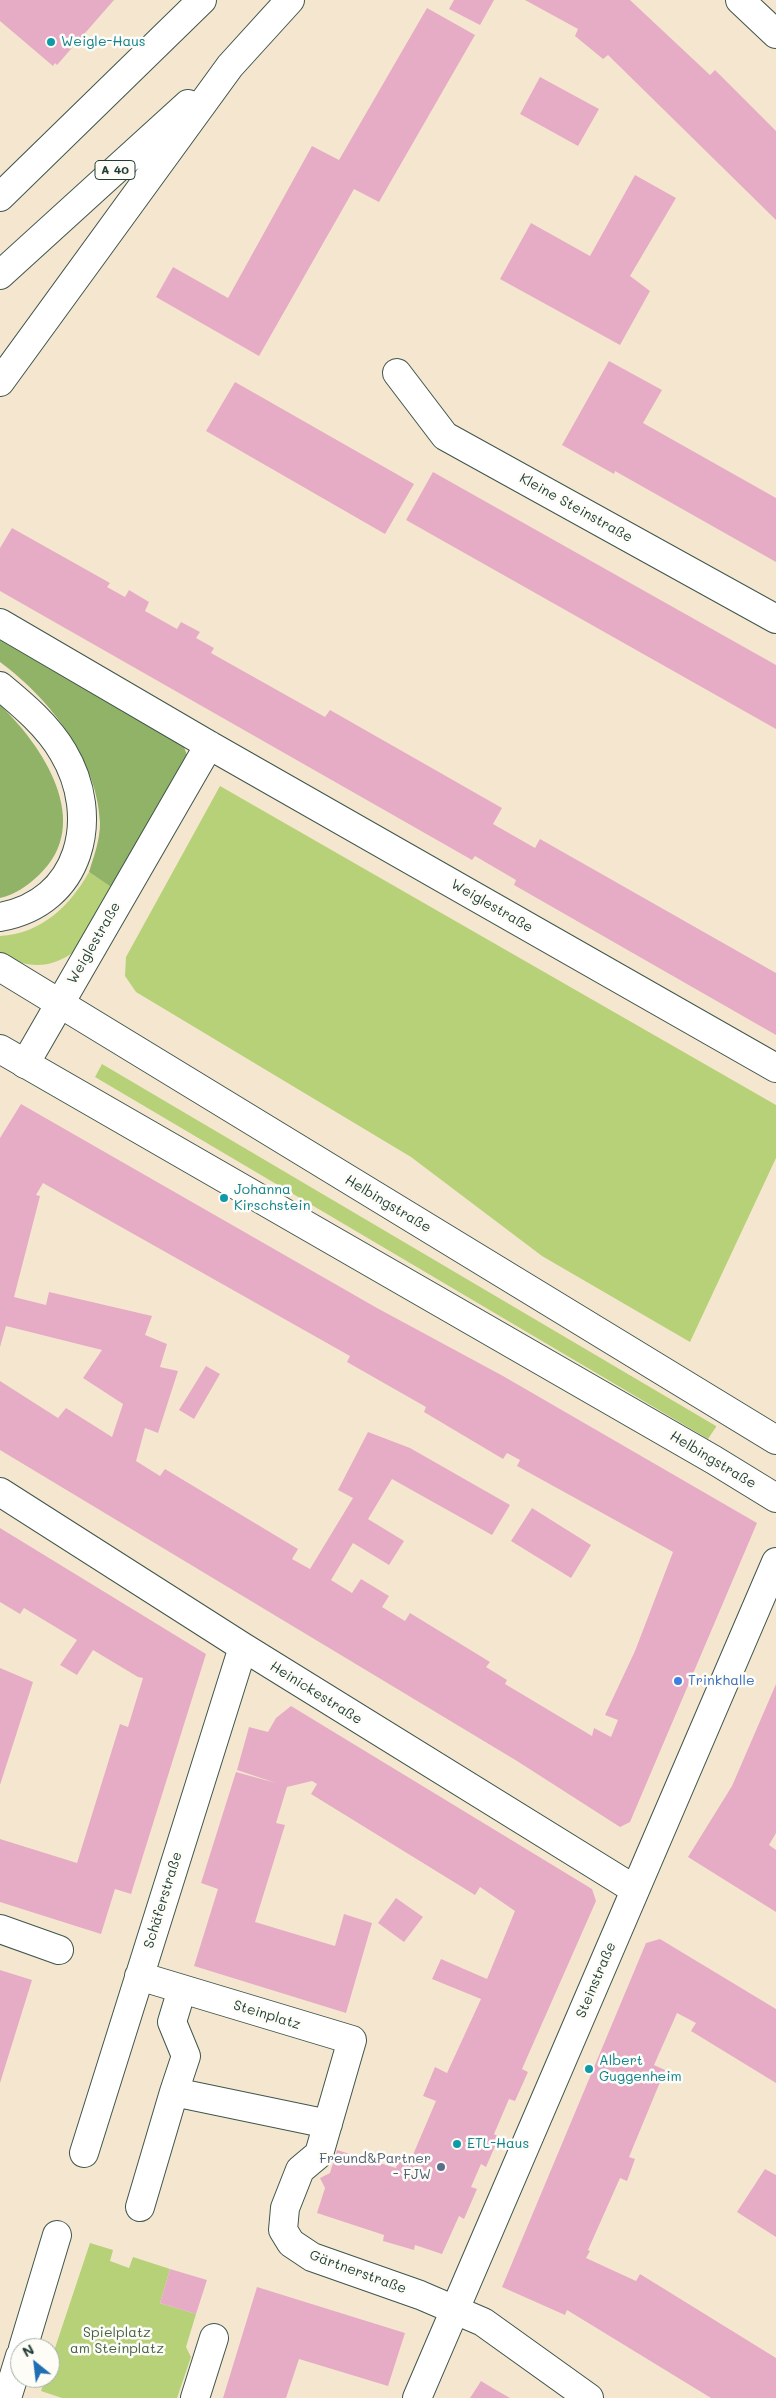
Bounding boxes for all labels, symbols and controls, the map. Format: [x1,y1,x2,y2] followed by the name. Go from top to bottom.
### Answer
[61,34,146,50] place label: Weigle-Haus
[45,36,57,48] marker: Weigle-Haus
[95,160,135,180] road number: A 40
[516,470,636,546] street label: Kleine Steinstraße
[448,876,536,936] street label: Weiglestraße
[64,899,124,987] street label: Weiglestraße
[342,1172,434,1236] street label: Helbingstraße
[234,1182,310,1214] place label: Johanna Kirschstein
[218,1192,230,1204] marker: Johanna Kirschstein
[667,1428,759,1492] street label: Helbingstraße
[267,1658,365,1728] street label: Heinickestraße
[688,1673,755,1689] place label: Trinkhalle
[672,1675,684,1687] marker: Trinkhalle
[140,1850,186,1950] street label: Schäferstraße
[572,1939,620,2021] street label: Steinstraße
[231,1997,303,2033] street label: Steinplatz
[599,2053,682,2086] place label: Albert Guggenheim
[583,2063,595,2075] marker: Albert Guggenheim
[467,2136,529,2152] place label: ETL-Haus
[451,2138,463,2150] marker: ETL-Haus
[319,2151,431,2184] place label: Freund&Partner - FJW
[435,2161,447,2173] marker: Freund&Partner - FJW
[307,2247,409,2297] street label: Gärtnerstraße
[70,2325,164,2358] park label: Spielplatz am Steinplatz
[10,2338,60,2388] north arrow
[19,2339,37,2361] text: N

